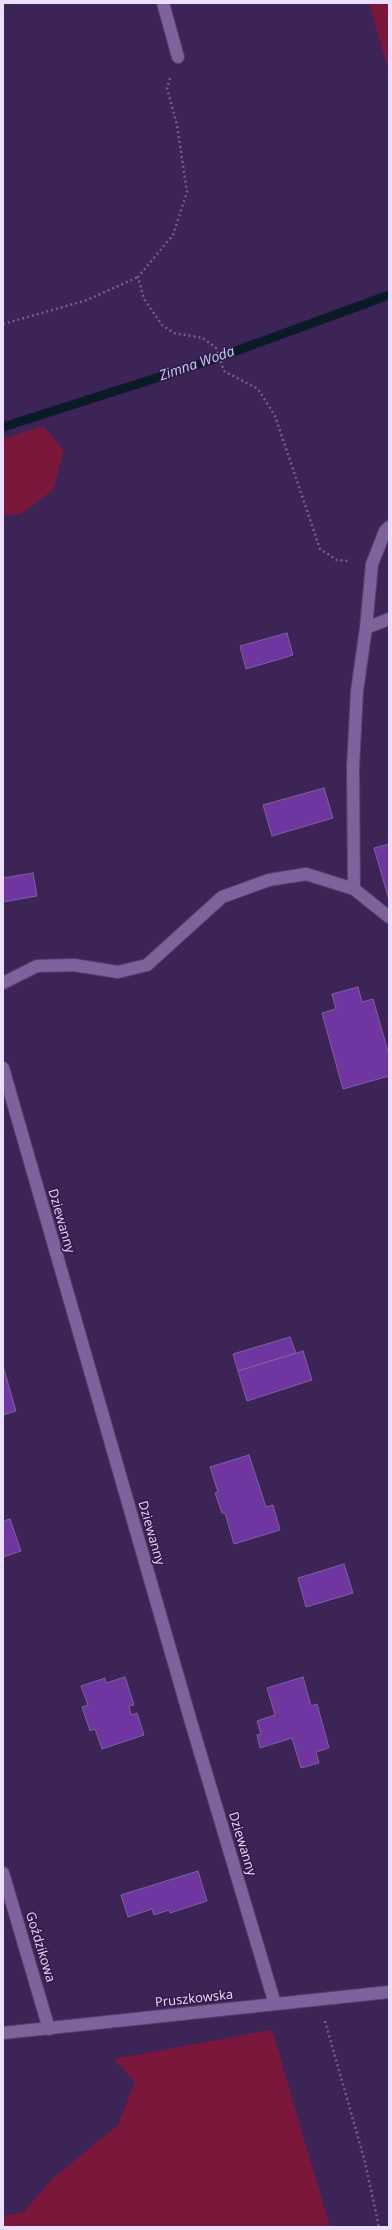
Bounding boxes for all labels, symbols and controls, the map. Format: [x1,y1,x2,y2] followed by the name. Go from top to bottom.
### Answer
[157,343,237,385] water label: Zimna Woda
[44,1187,78,1255] street label: Dziewanny
[134,1499,168,1567] street label: Dziewanny
[225,1810,259,1878] street label: Dziewanny
[22,1910,58,1984] street label: Goździkowa
[154,1987,234,2011] street label: Pruszkowska

